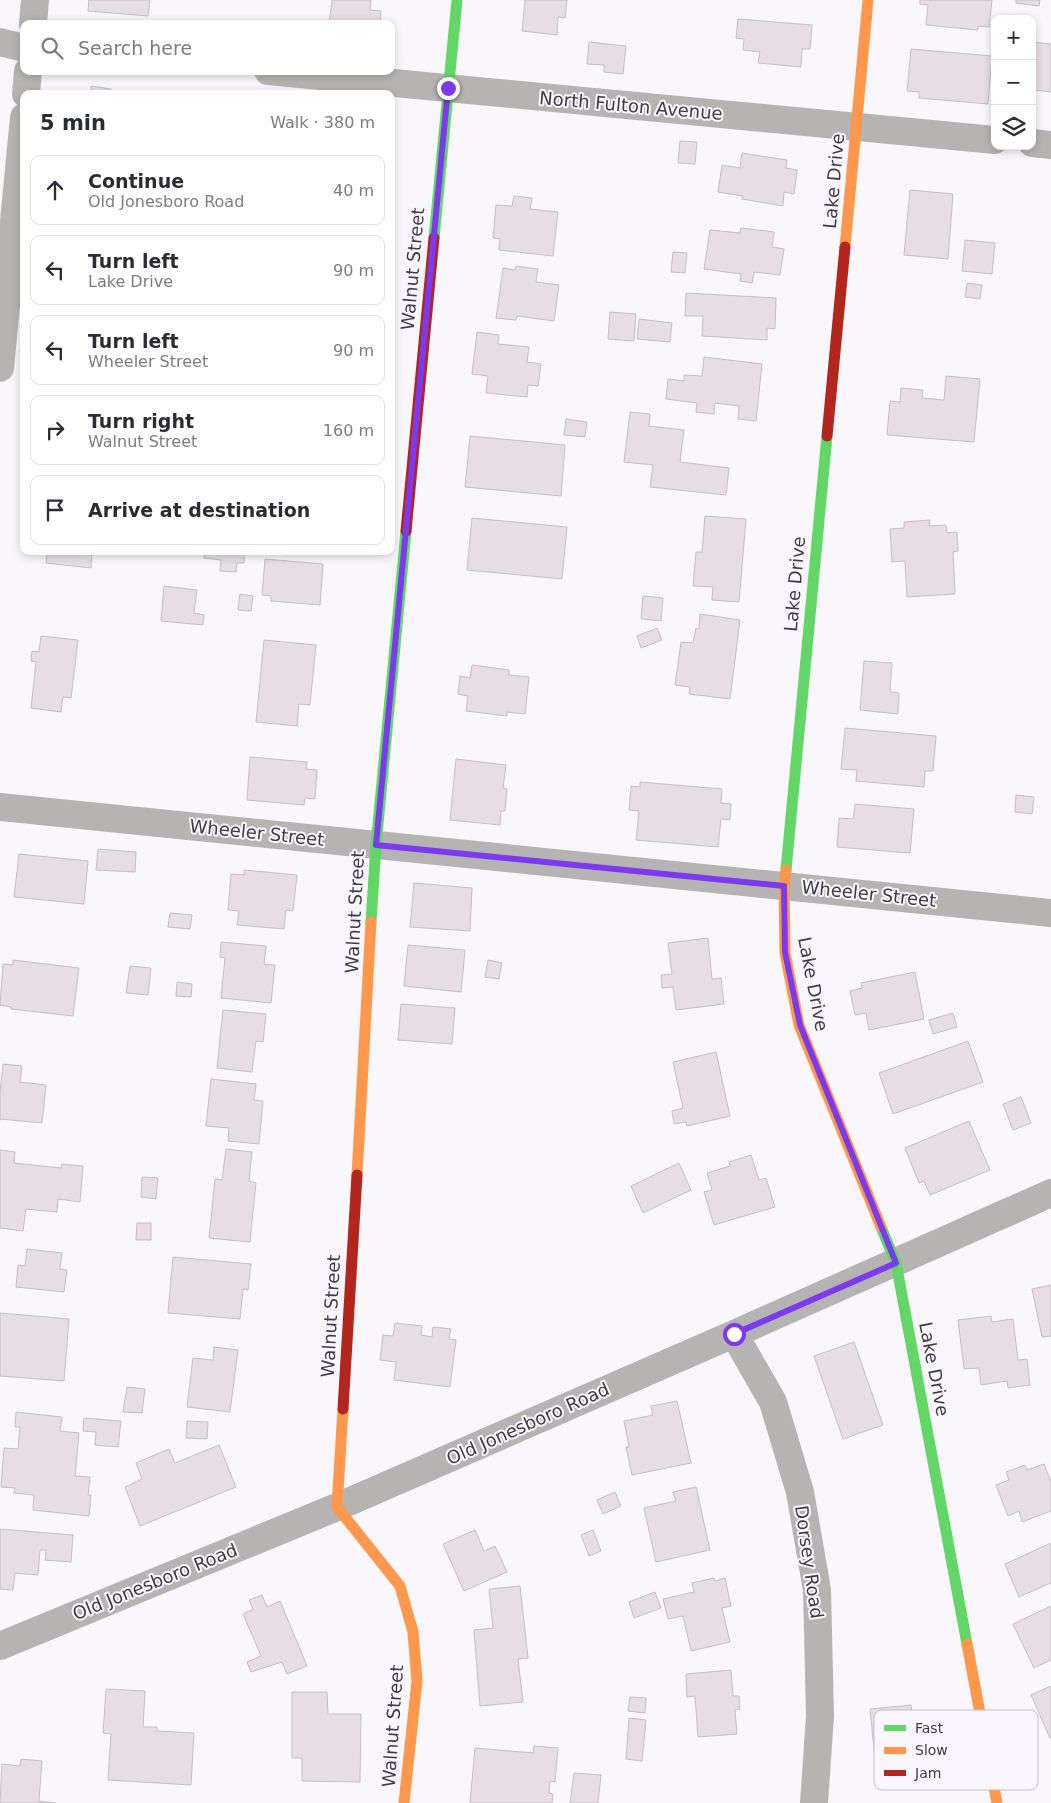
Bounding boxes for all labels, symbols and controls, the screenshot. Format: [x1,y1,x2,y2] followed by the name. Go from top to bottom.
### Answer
[991,15,1036,150] map controls
[991,15,1036,60] button: +
[20,20,395,75] search box
[38,34,66,62] icon: search
[78,37,192,59] text: Search here
[991,60,1036,105] button: −
[437,77,460,100] route end
[539,87,724,124] street label: North Fulton Avenue
[991,105,1036,150] button: layers
[40,111,106,135] text: 5 min
[270,113,375,132] text: Walk · 380 m
[819,132,848,230] street label: Lake Drive
[88,170,184,192] text: Continue
[41,176,69,204] icon: ahead
[333,181,374,200] text: 40 m
[88,192,244,211] text: Old Jonesboro Road
[397,207,428,331] street label: Walnut Street
[88,250,179,272] text: Turn left
[41,256,69,284] icon: left
[333,261,374,280] text: 90 m
[88,272,173,291] text: Lake Drive
[88,330,179,352] text: Turn left
[41,336,69,364] icon: left
[333,341,374,360] text: 90 m
[88,352,208,371] text: Wheeler Street
[88,410,194,432] text: Turn right
[41,416,69,444] icon: right
[323,421,374,440] text: 160 m
[88,432,197,451] text: Walnut Street
[41,496,69,524] icon: arrive
[88,499,310,521] text: Arrive at destination
[780,535,809,633] street label: Lake Drive
[189,815,325,850] street label: Wheeler Street
[341,850,368,974] street label: Walnut Street
[801,876,937,911] street label: Wheeler Street
[794,935,833,1033] street label: Lake Drive
[317,1254,344,1378] street label: Walnut Street
[915,1320,954,1418] street label: Lake Drive
[723,1323,746,1346] route start
[443,1378,612,1469] street label: Old Jonesboro Road
[791,1504,828,1620] street label: Dorsey Road
[69,1539,240,1624] street label: Old Jonesboro Road
[378,1664,407,1788] street label: Walnut Street
[874,1710,1038,1790] legend
[915,1720,944,1736] text: Fast
[915,1742,948,1758] text: Slow
[914,1765,941,1781] text: Jam

